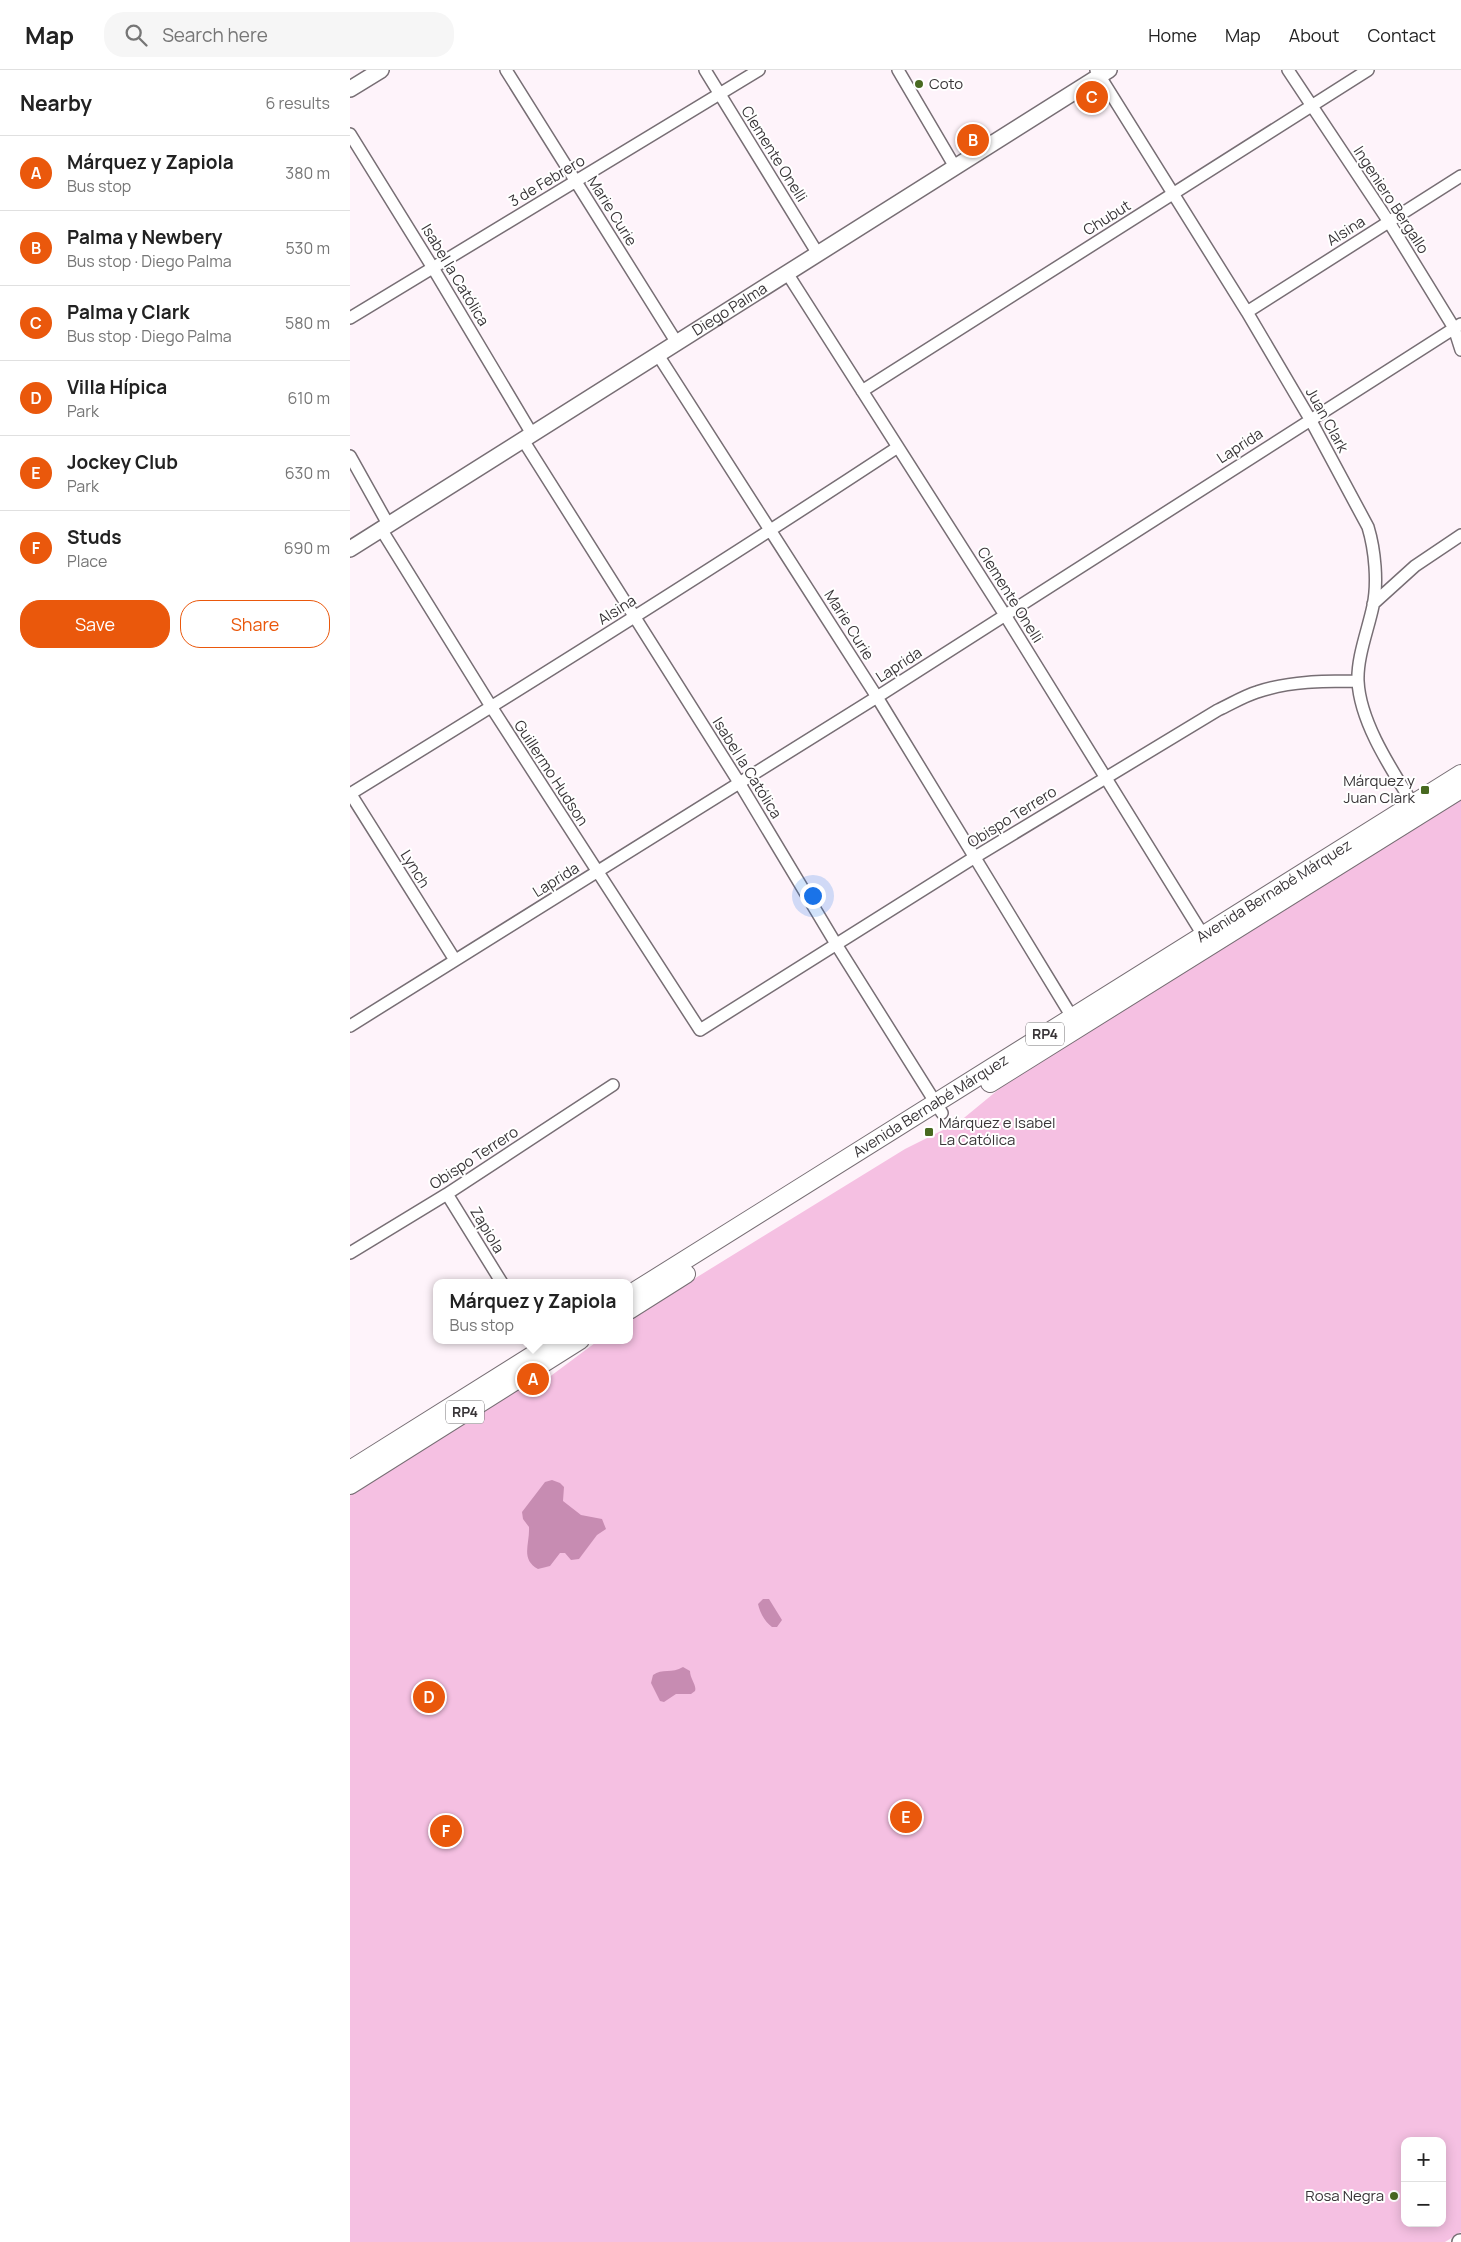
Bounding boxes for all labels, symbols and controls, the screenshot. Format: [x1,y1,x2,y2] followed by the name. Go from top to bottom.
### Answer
[104,12,454,57] search box
[25,18,74,51] text: Map
[122,21,150,49] icon: search
[162,22,268,48] text: Search here
[1148,23,1197,47] text: Home
[1225,23,1261,47] text: Map
[1289,23,1339,47] text: About
[1367,23,1436,47] text: Contact
[929,73,963,94] place label: Coto
[913,78,925,90] marker: Coto
[1076,78,1108,116] pin: C
[20,89,92,117] text: Nearby
[265,92,330,114] text: 6 results
[737,102,812,206] street label: Clemente Onelli
[957,121,989,159] pin: B
[1349,142,1434,258] street label: Ingeniero Bergallo
[67,149,234,175] text: Márquez y Zapiola
[505,150,589,211] street label: 3 de Febrero
[31,162,41,184] text: A
[285,162,330,184] text: 380 m
[583,172,642,250] street label: Marie Curie
[67,175,131,197] text: Bus stop
[1079,195,1135,240] street label: Chubut
[1323,211,1369,251] street label: Alsina
[417,220,494,330] street label: Isabel la Católica
[67,224,222,250] text: Palma y Newbery
[31,237,41,259] text: B
[285,237,330,259] text: 530 m
[67,250,232,272] text: Bus stop · Diego Palma
[688,277,771,340] street label: Diego Palma
[67,299,190,325] text: Palma y Clark
[30,312,42,334] text: C
[285,312,330,334] text: 580 m
[67,325,232,347] text: Bus stop · Diego Palma
[67,374,167,400] text: Villa Hípica
[1301,383,1354,457] street label: Juan Clark
[30,387,42,409] text: D
[288,387,330,409] text: 610 m
[67,400,99,422] text: Park
[1213,423,1267,468] street label: Laprida
[67,449,178,475] text: Jockey Club
[31,462,41,484] text: E
[285,462,330,484] text: 630 m
[67,475,99,497] text: Park
[67,524,122,550] text: Studs
[32,537,40,559] text: F
[284,537,330,559] text: 690 m
[973,543,1048,647] street label: Clemente Onelli
[67,550,107,572] text: Place
[820,586,879,664] street label: Marie Curie
[594,590,640,630] street label: Alsina
[20,600,170,648] button: Save
[180,600,330,648] button: Share
[872,642,926,687] street label: Laprida
[708,713,787,822] street label: Isabel la Católica
[509,716,594,830] street label: Guillermo Hudson
[1343,770,1416,808] place label: Márquez y Juan Clark
[963,781,1061,852] street label: Obispo Terrero
[1419,784,1431,796] marker: Márquez y Juan Clark
[1192,834,1355,947] street label: Avenida Bernabé Márquez
[396,846,435,892] street label: Lynch
[529,857,583,902] street label: Laprida
[800,883,826,909] your location
[1026,1022,1064,1046] road number: RP4
[849,1049,1012,1162] street label: Avenida Bernabé Márquez
[939,1112,1055,1150] place label: Márquez e Isabel La Católica
[425,1121,522,1194] street label: Obispo Terrero
[923,1126,935,1138] marker: Márquez e Isabel La Católica
[465,1203,509,1257] street label: Zapiola
[433,1279,633,1344] popup
[450,1288,616,1314] text: Márquez y Zapiola
[450,1314,514,1336] text: Bus stop
[517,1360,549,1398] pin: A
[446,1400,484,1424] road number: RP4
[413,1678,445,1716] pin: D
[890,1798,922,1836] pin: E
[430,1812,462,1850] pin: F
[1401,2137,1446,2227] map controls
[1401,2137,1446,2182] button: +
[1401,2182,1446,2227] button: −
[1305,2185,1384,2206] place label: Rosa Negra
[1388,2190,1400,2202] marker: Rosa Negra

